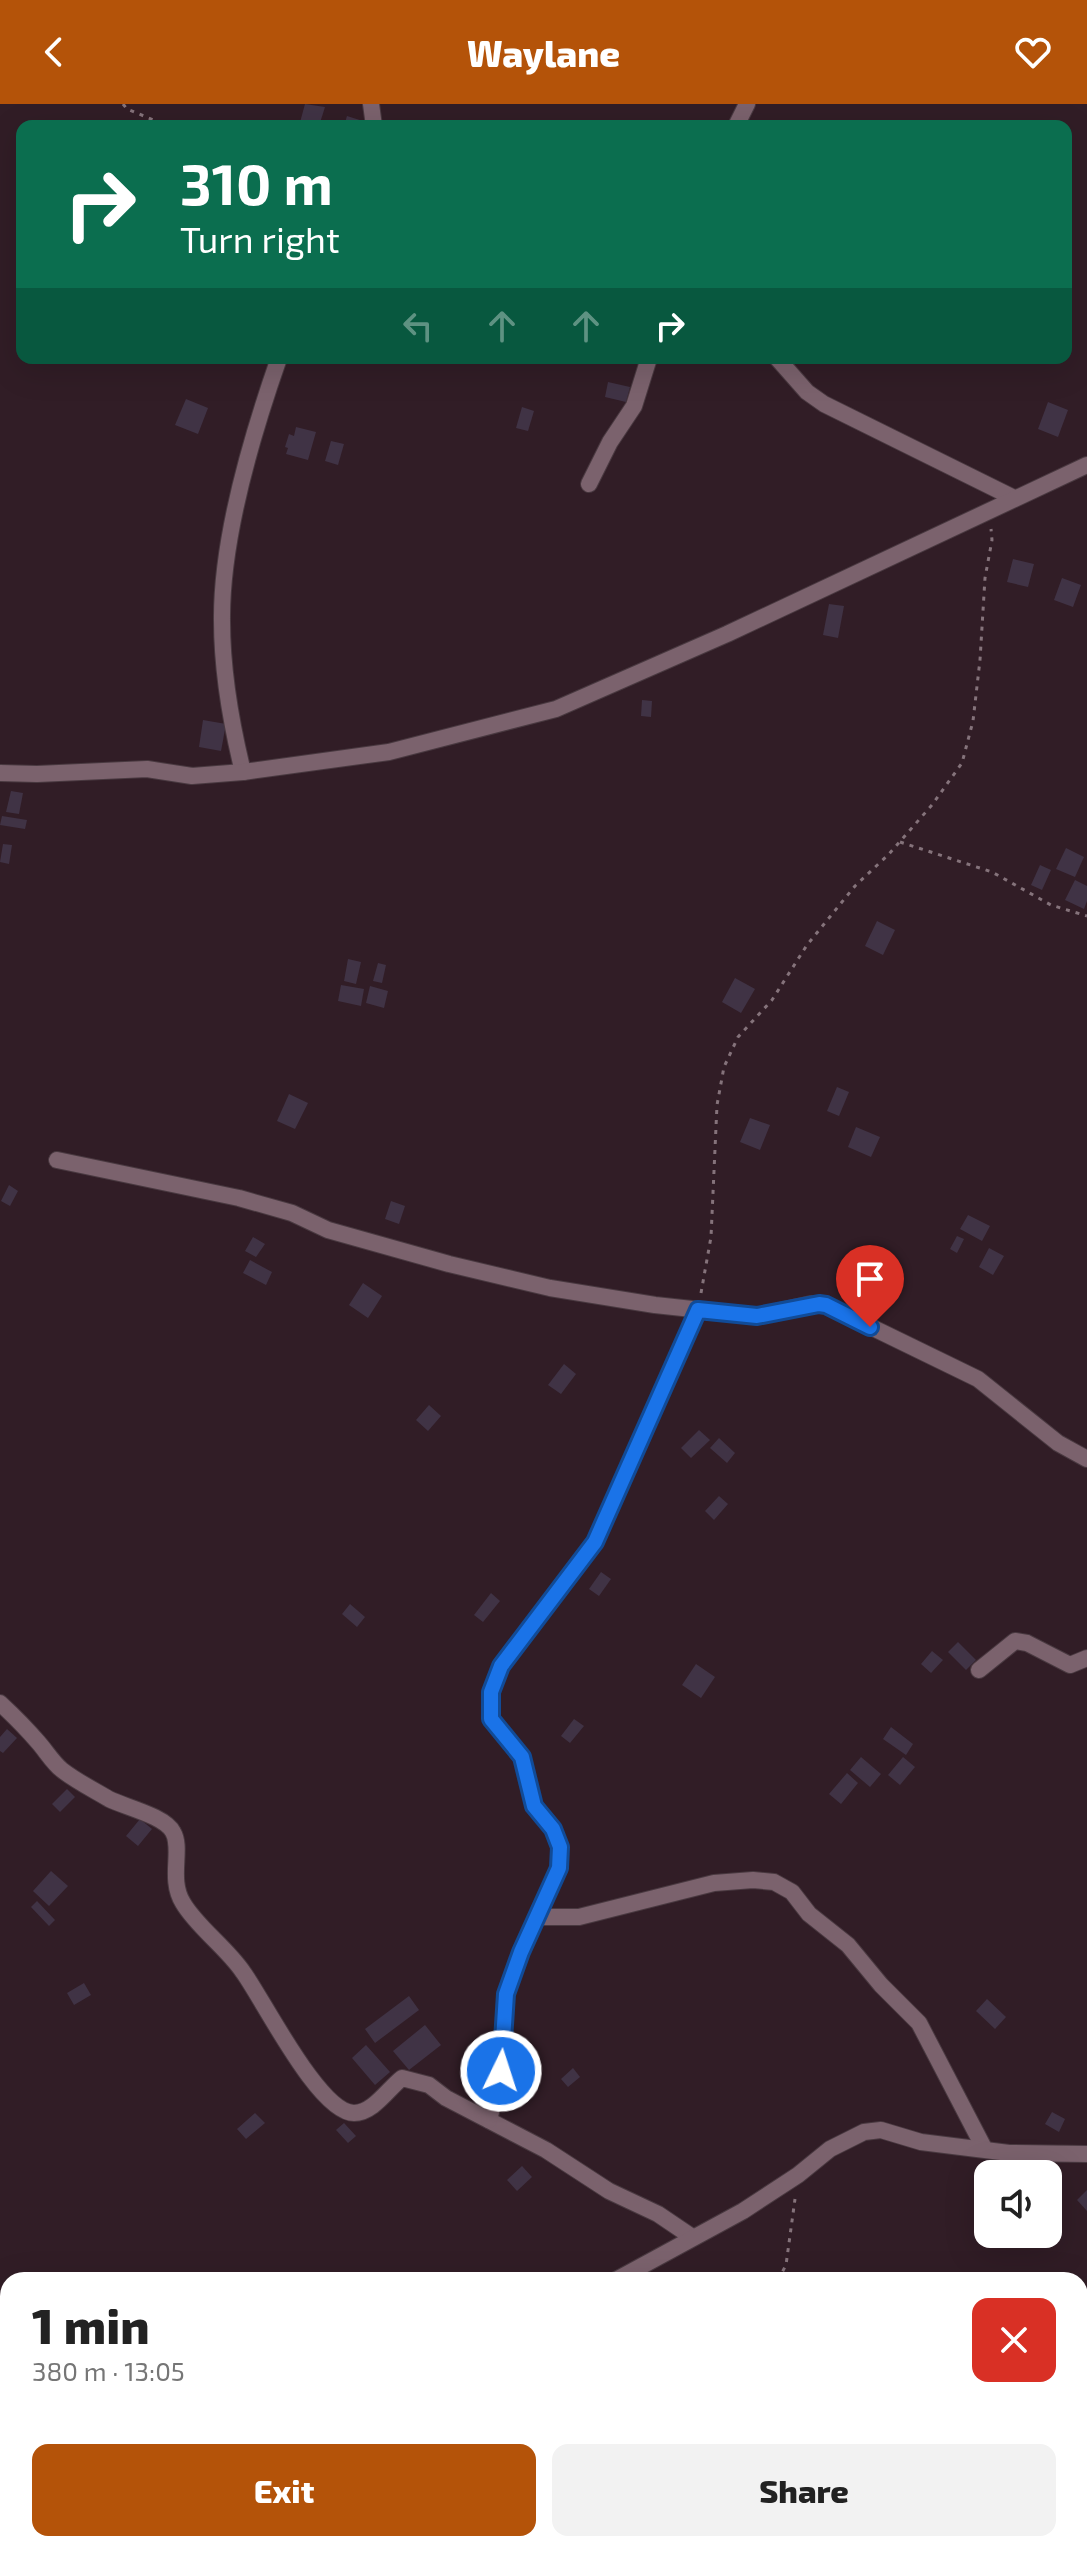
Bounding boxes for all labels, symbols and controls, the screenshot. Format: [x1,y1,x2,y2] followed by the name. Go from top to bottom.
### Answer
[32,30,76,74] icon: back
[1011,30,1055,74] icon: heart
[467,31,620,74] text: Waylane
[180,149,333,216] text: 310 m
[48,152,152,256] icon: right
[180,217,340,260] text: Turn right
[396,304,440,348] icon: left
[480,304,524,348] icon: ahead
[564,304,608,348] icon: ahead
[648,304,692,348] icon: right
[836,1245,904,1327] pin
[848,1257,892,1301] icon: arrive
[459,2029,543,2113] position arrow
[974,2160,1062,2248] map controls
[974,2160,1062,2248] button: sound
[32,2296,150,2354] text: 1 min
[972,2298,1056,2382] button: close
[32,2355,185,2386] text: 380 m · 13:05
[32,2444,536,2536] button: Exit
[552,2444,1056,2536] button: Share

